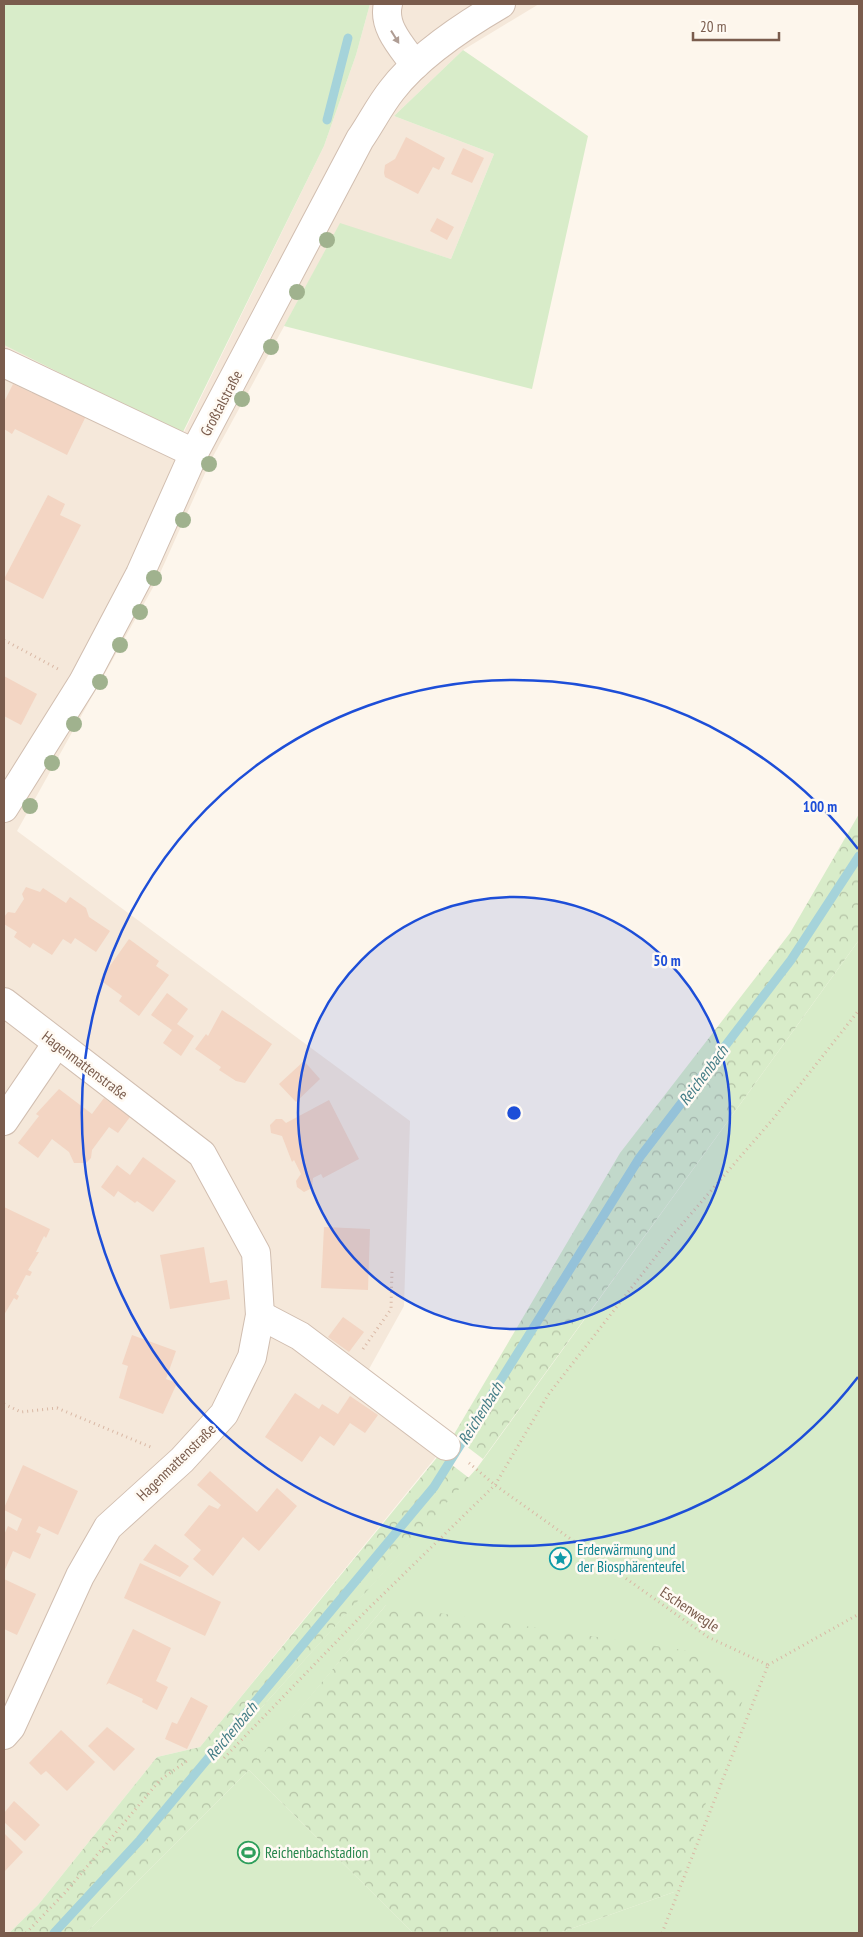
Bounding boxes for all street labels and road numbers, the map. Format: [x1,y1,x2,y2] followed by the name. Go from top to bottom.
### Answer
[196,367,246,439] street label: Großtalstraße
[38,1026,132,1104] street label: Hagenmattenstraße
[132,1419,220,1505] street label: Hagenmattenstraße
[657,1582,723,1636] street label: Eschenwegle

